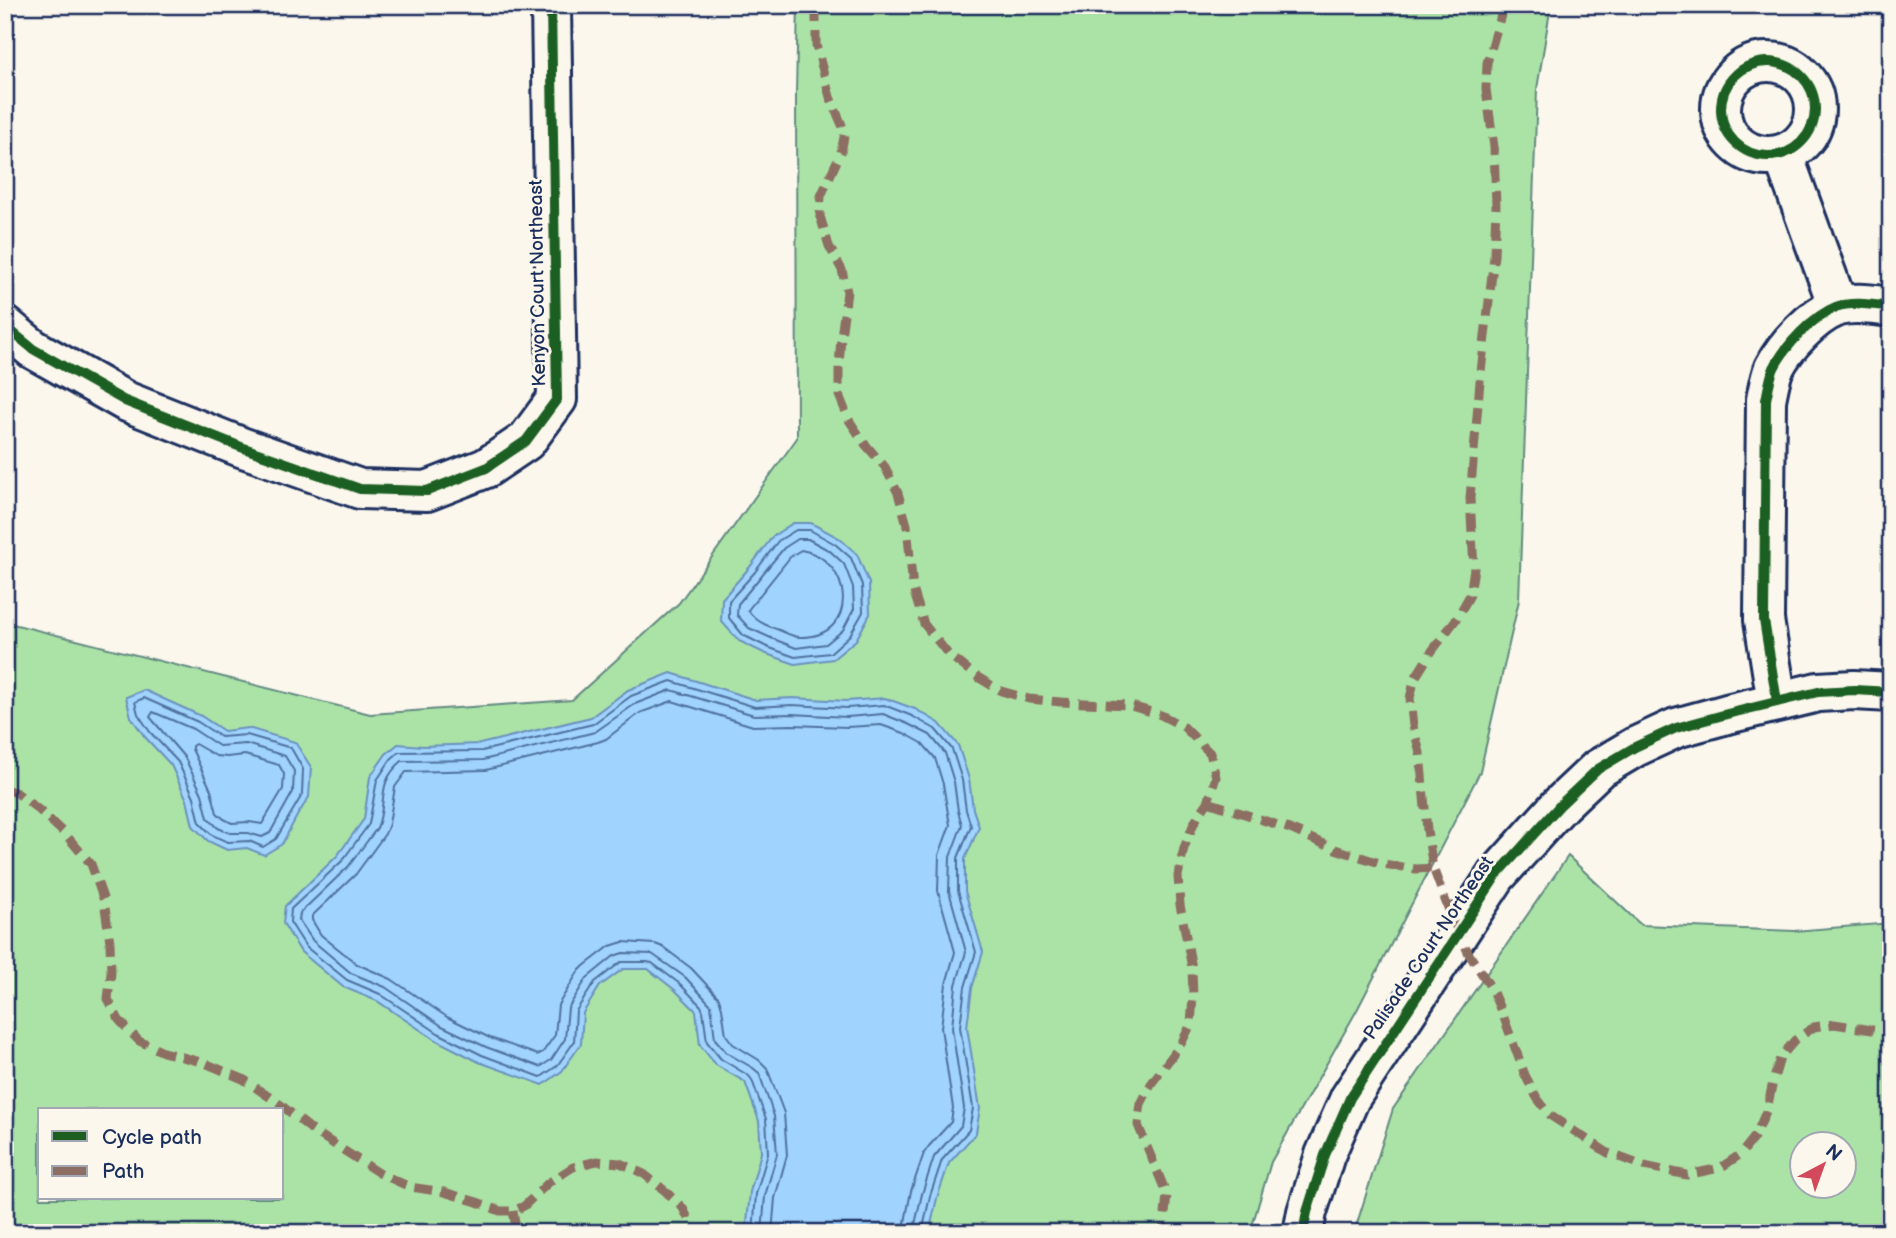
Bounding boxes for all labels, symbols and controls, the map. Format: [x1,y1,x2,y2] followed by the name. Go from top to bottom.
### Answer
[525,179,551,387] street label: Kenyon Court Northeast
[1359,852,1499,1044] street label: Palisade Court Northeast
[38,1108,284,1200] legend
[102,1125,202,1150] text: Cycle path
[1787,1130,1857,1200] north arrow
[1820,1140,1846,1167] text: N
[102,1159,144,1184] text: Path

